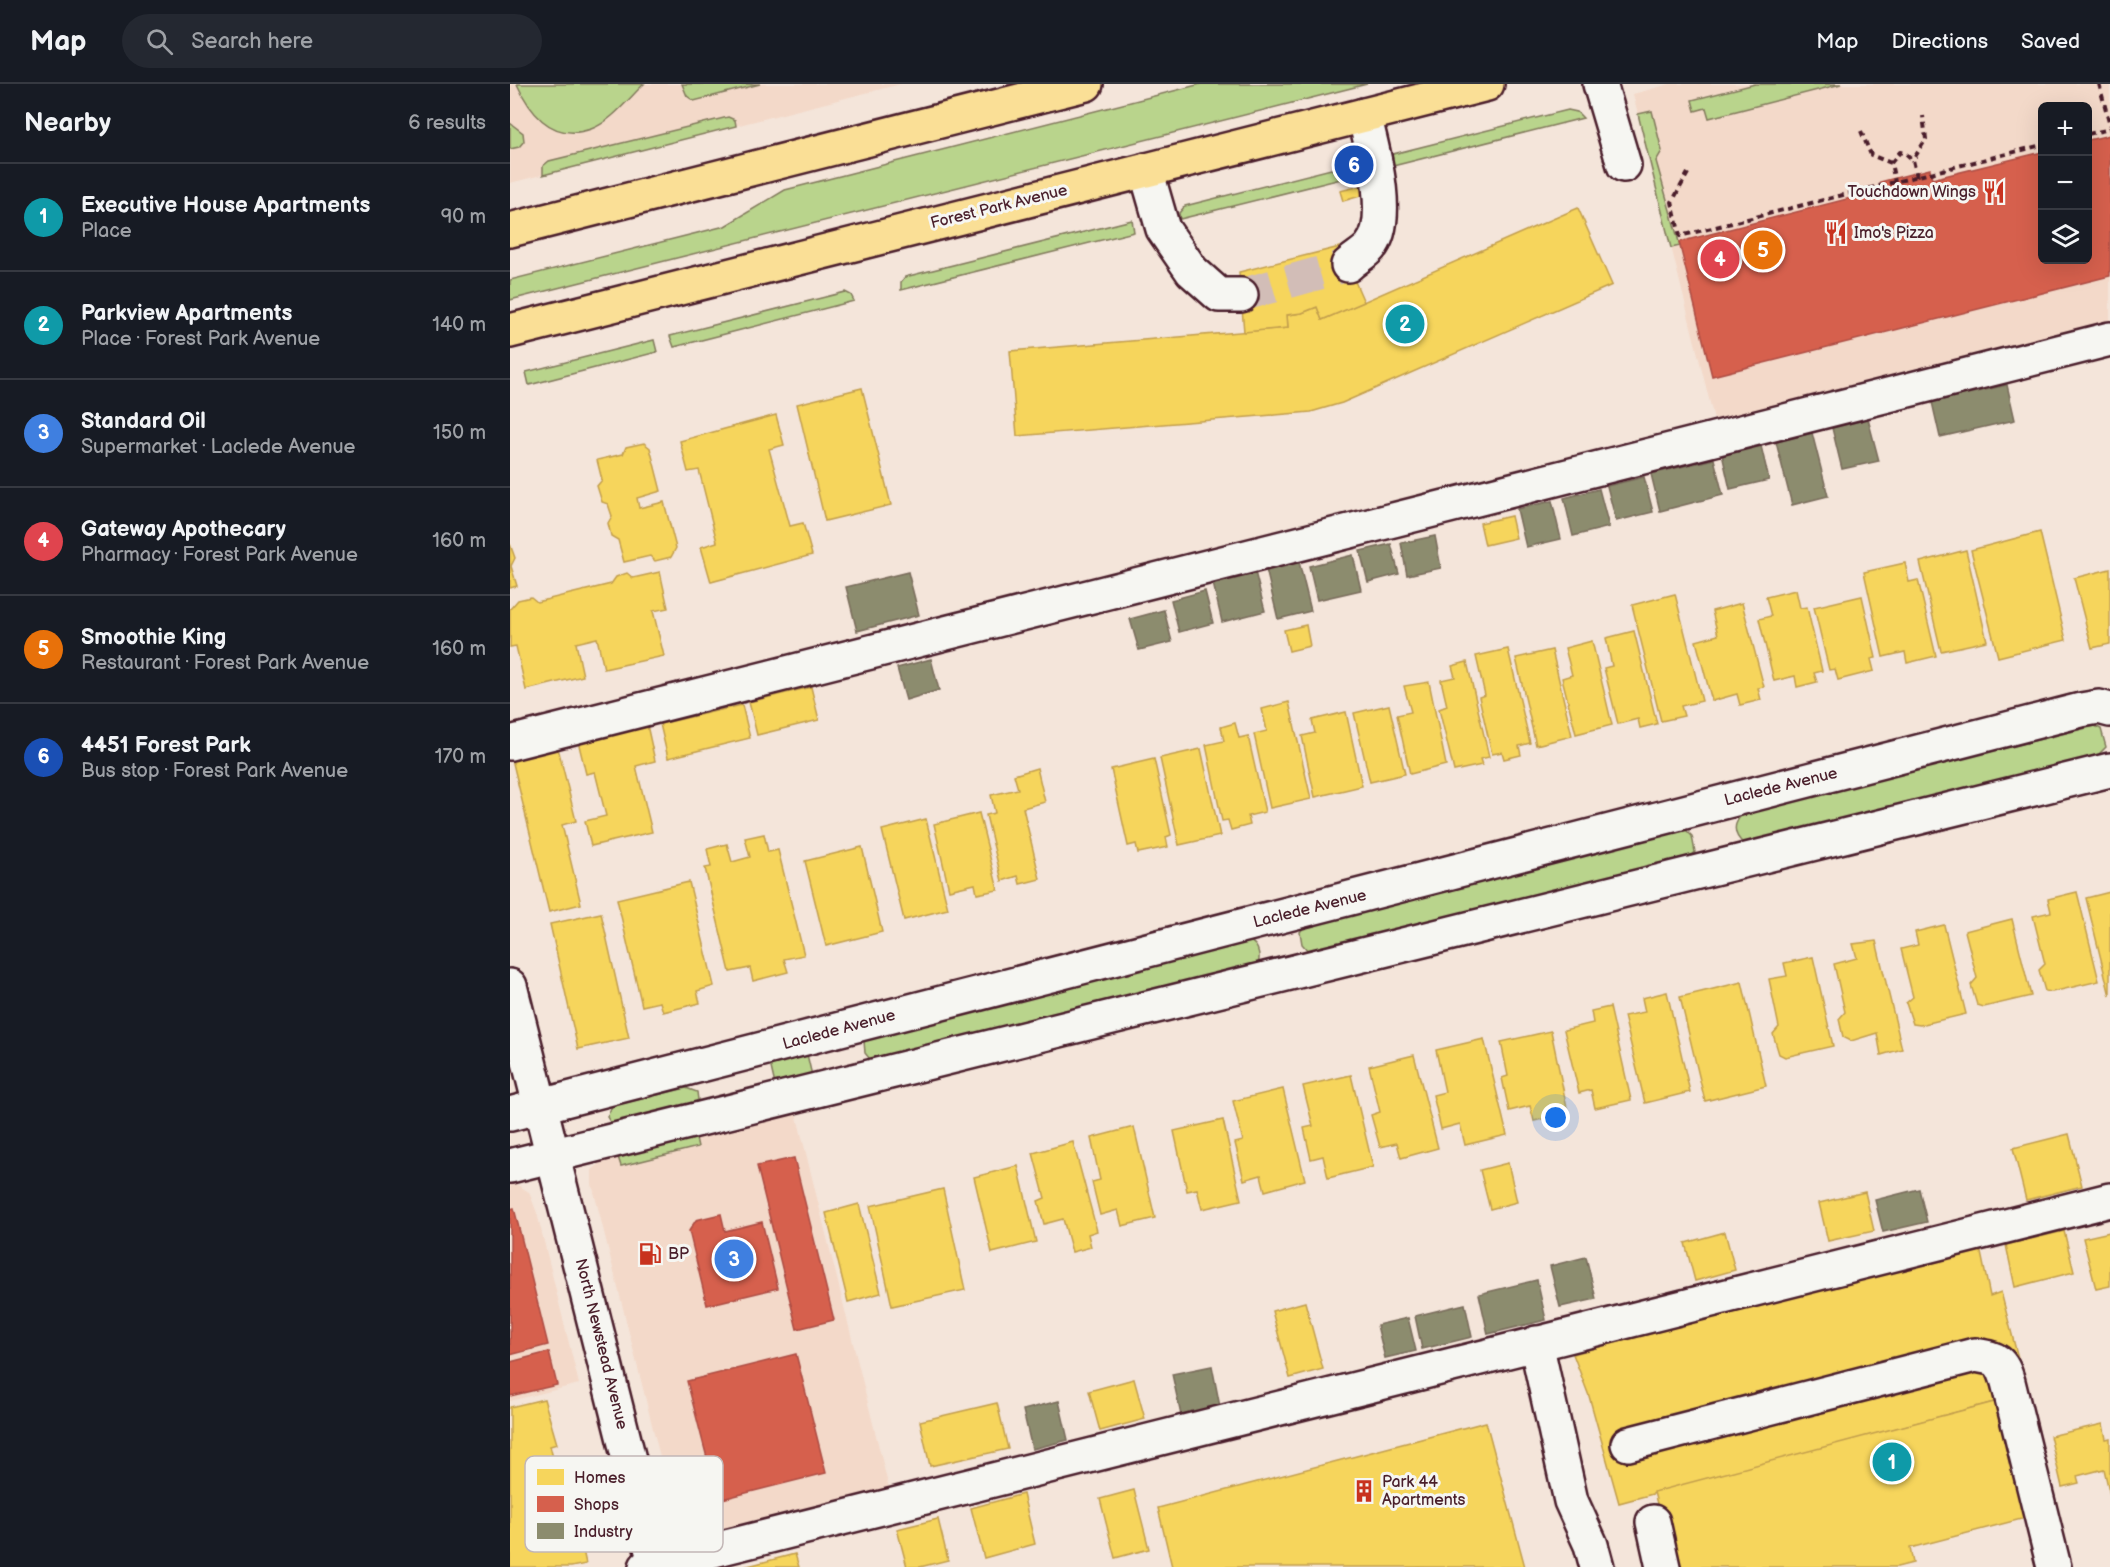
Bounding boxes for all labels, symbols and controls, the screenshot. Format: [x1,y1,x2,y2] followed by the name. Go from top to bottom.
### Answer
[122,14,542,68] search box
[30,25,86,58] text: Map
[143,25,176,58] icon: search
[191,28,313,55] text: Search here
[1816,29,1859,54] text: Map
[1892,29,1988,54] text: Directions
[2021,29,2080,54] text: Saved
[2038,102,2092,264] map controls
[2038,102,2092,156] button: +
[24,108,111,139] text: Nearby
[408,111,486,135] text: 6 results
[1334,142,1374,188] pin: 6
[2038,156,2092,210] button: −
[1981,179,2007,205] restaurant icon: Touchdown Wings
[929,181,1070,233] street label: Forest Park Avenue
[1848,183,1976,202] place label: Touchdown Wings
[81,192,370,219] text: Executive House Apartments
[39,205,48,229] text: 1
[441,205,486,229] text: 90 m
[2038,210,2092,264] button: layers
[81,219,132,243] text: Place
[1823,220,1849,246] restaurant icon: Imo's Pizza
[1854,224,1934,243] place label: Imo's Pizza
[1744,228,1782,272] pin: 5
[1700,236,1740,282] pin: 4
[81,300,292,327] text: Parkview Apartments
[1386,302,1424,346] pin: 2
[38,313,49,337] text: 2
[432,313,486,337] text: 140 m
[81,327,320,351] text: Place · Forest Park Avenue
[81,408,206,435] text: Standard Oil
[38,421,49,445] text: 3
[433,421,486,445] text: 150 m
[81,435,355,459] text: Supermarket · Laclede Avenue
[81,516,286,543] text: Gateway Apothecary
[38,529,49,553] text: 4
[432,529,486,553] text: 160 m
[81,543,358,567] text: Pharmacy · Forest Park Avenue
[81,624,226,651] text: Smoothie King
[38,637,49,661] text: 5
[432,637,486,661] text: 160 m
[81,651,369,675] text: Restaurant · Forest Park Avenue
[81,732,251,759] text: 4451 Forest Park
[37,745,50,769] text: 6
[435,745,486,769] text: 170 m
[81,759,348,783] text: Bus stop · Forest Park Avenue
[1722,764,1840,810] street label: Laclede Avenue
[1251,886,1369,932] street label: Laclede Avenue
[781,1006,898,1054] street label: Laclede Avenue
[1541,1103,1570,1132] your location
[714,1236,754,1282] pin: 3
[637,1241,663,1267] fuel station icon: BP
[668,1245,689,1264] place label: BP
[571,1257,632,1432] street label: North Newstead Avenue
[1872,1440,1912,1484] pin: 1
[525,1456,723,1552] legend
[574,1469,626,1488] text: Homes
[1382,1473,1465,1510] place label: Park 44 Apartments
[1351,1478,1377,1504] building icon: Park 44 Apartments
[574,1496,619,1515] text: Shops
[574,1523,633,1542] text: Industry

